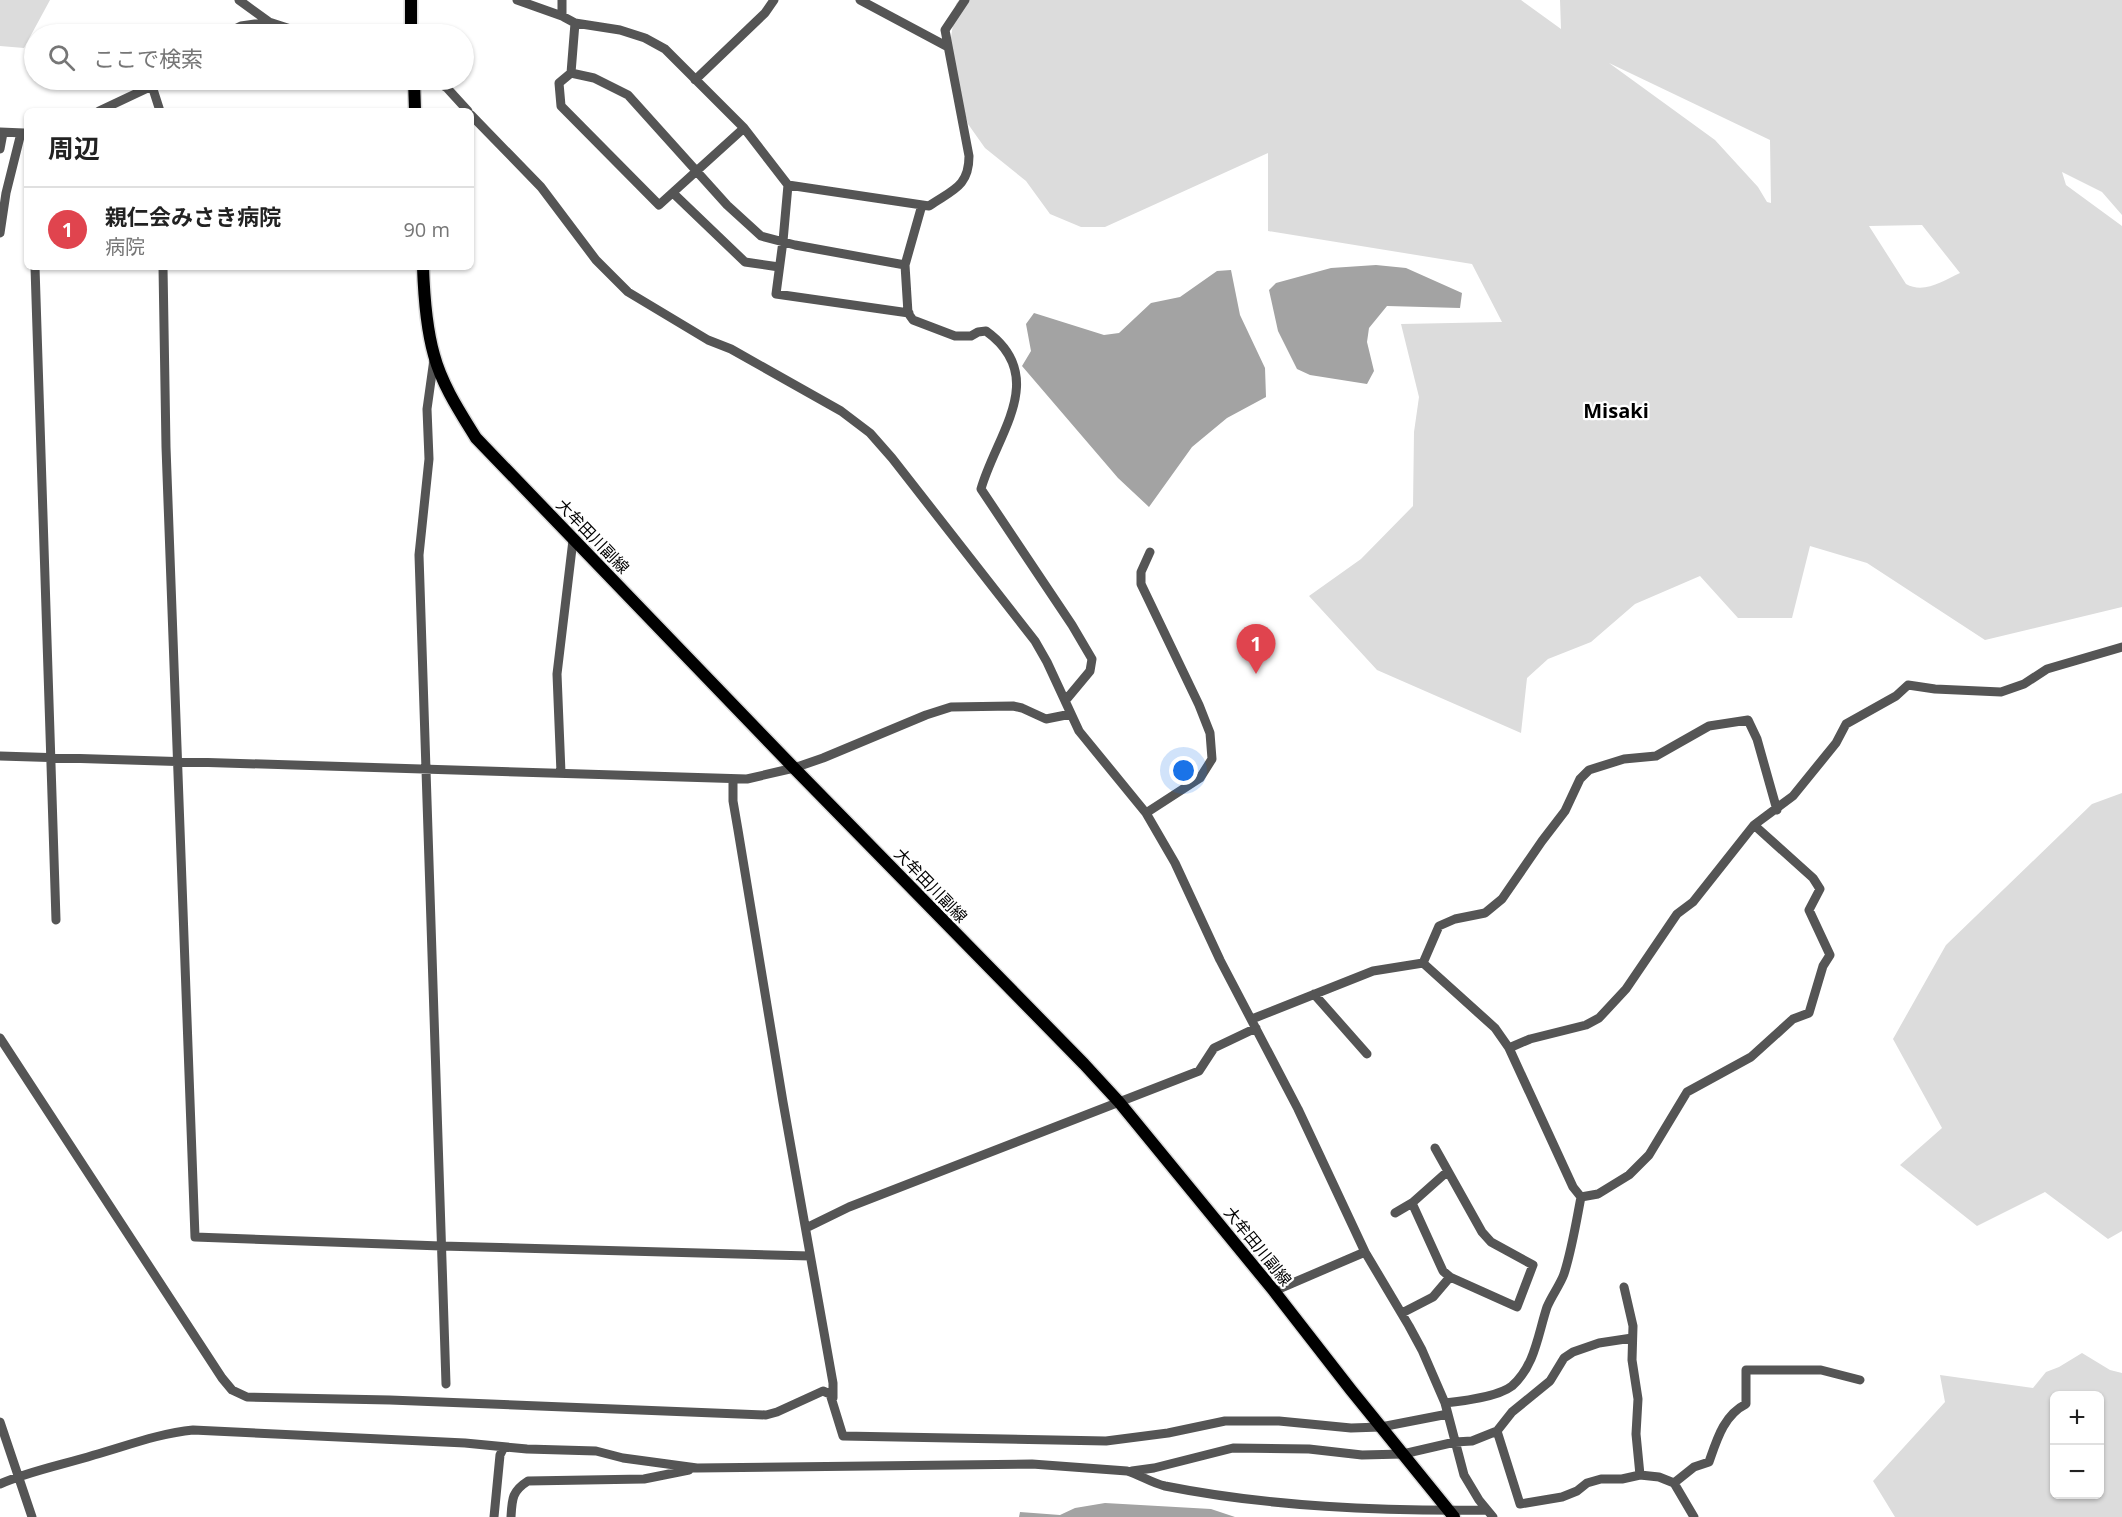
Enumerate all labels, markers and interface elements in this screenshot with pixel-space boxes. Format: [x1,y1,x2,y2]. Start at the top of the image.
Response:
search box [24,24,474,90]
icon: search [45,41,78,74]
text: ここで検索 [93,43,203,73]
text: 周辺 [48,130,100,166]
text: 親仁会みさき病院 [105,201,281,231]
text: 1 [62,216,73,243]
text: 90 m [403,216,450,243]
text: 病院 [105,233,145,260]
district label: Misaki [1583,397,1649,424]
street label: 大牟田川副線 [552,494,634,578]
pin: 1 [1236,624,1276,674]
your location [1169,756,1198,785]
street label: 大牟田川副線 [890,843,972,927]
street label: 大牟田川副線 [1219,1202,1297,1290]
map controls [2050,1391,2104,1499]
button: + [2050,1391,2104,1445]
button: − [2050,1445,2104,1499]

